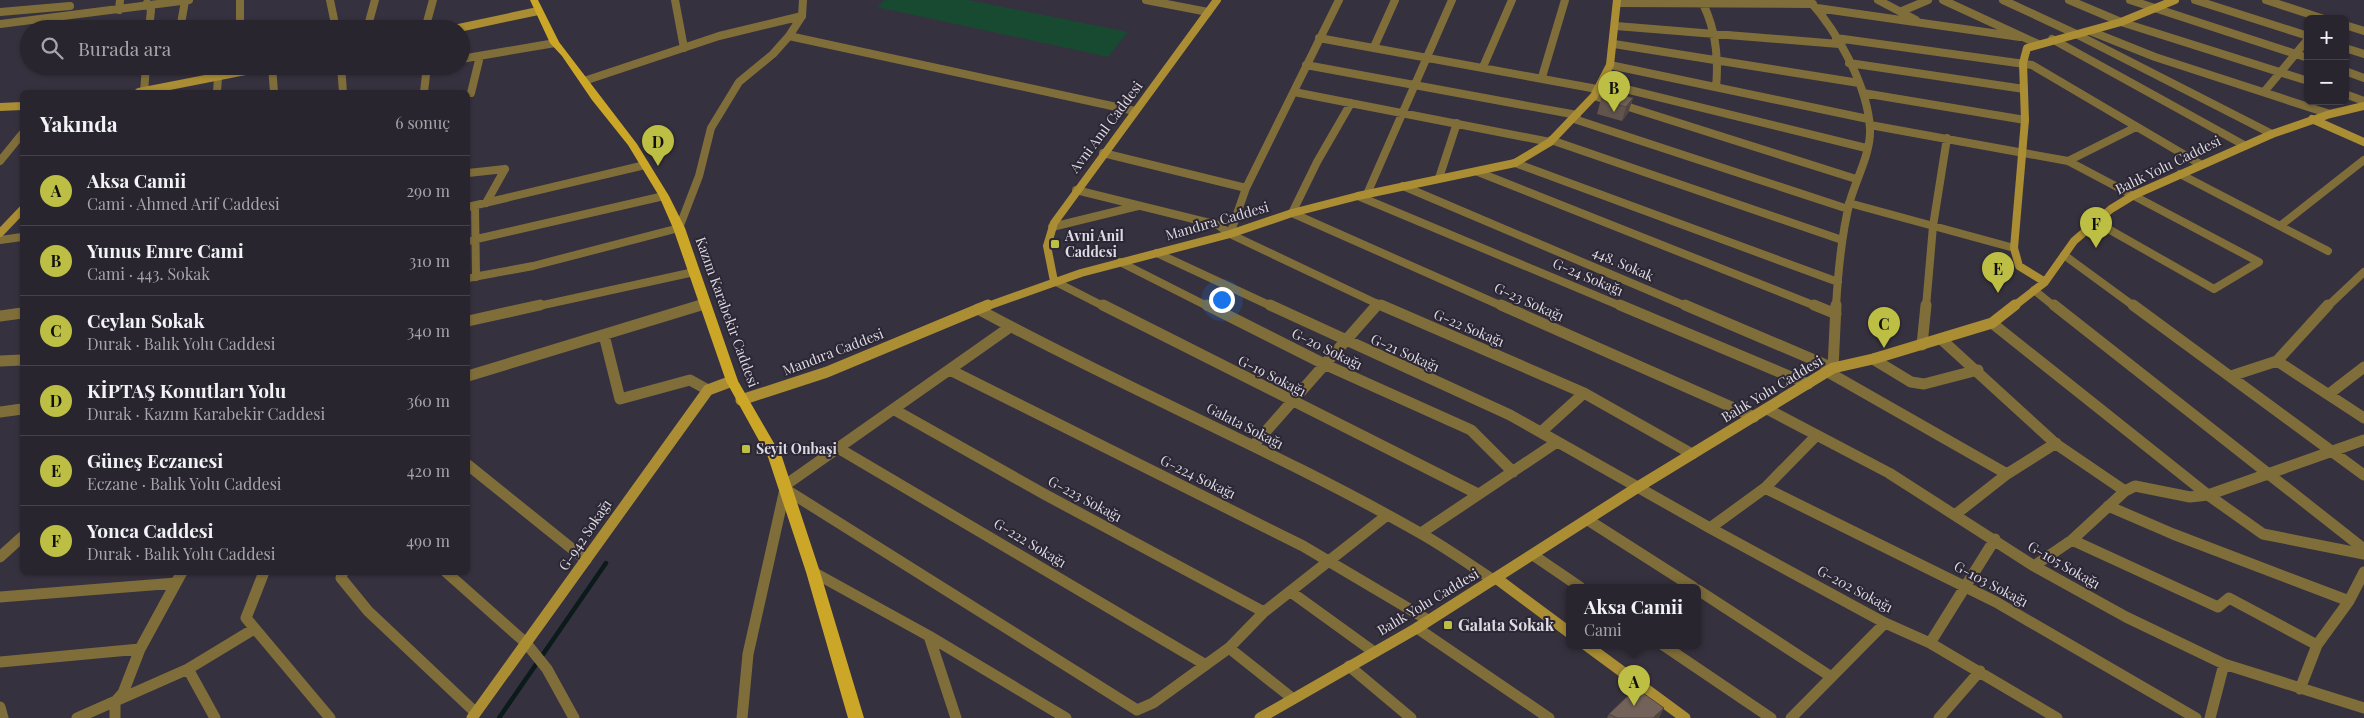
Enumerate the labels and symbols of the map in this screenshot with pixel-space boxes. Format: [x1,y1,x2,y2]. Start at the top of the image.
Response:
pin: B [1598,71,1630,112]
street label: Avni Anıl Caddesi [1064,77,1146,177]
pin: D [642,125,674,166]
street label: Balık Yolu Caddesi [2112,131,2224,198]
street label: Mandıra Caddesi [1163,197,1271,244]
pin: F [2080,207,2112,248]
place label: Avni Anil Caddesi [1064,226,1125,261]
street label: Kazım Karabekir Caddesi [691,234,764,390]
marker: Avni Anil Caddesi [1049,238,1061,250]
street label: 448. Sokak [1589,242,1657,285]
pin: E [1982,252,2014,293]
street label: G-24 Sokağı [1550,253,1626,300]
street label: G-23 Sokağı [1491,278,1567,325]
your location [1209,287,1235,313]
street label: G-22 Sokağı [1431,304,1507,351]
pin: C [1868,307,1900,348]
street label: G-20 Sokağı [1289,323,1366,374]
street label: Mandıra Caddesi [780,324,886,379]
street label: G-21 Sokağı [1368,329,1443,376]
street label: G-19 Sokağı [1235,350,1309,401]
street label: Balık Yolu Caddesi [1717,351,1826,426]
street label: Galata Sokağı [1203,398,1287,453]
place label: Seyit Onbaşi [756,439,837,458]
marker: Seyit Onbaşi [740,443,752,455]
street label: G-224 Sokağı [1157,450,1239,503]
street label: G-223 Sokağı [1045,471,1126,526]
street label: G-942 Sokağı [554,495,615,574]
street label: G-222 Sokağı [990,513,1070,572]
street label: G-105 Sokağı [2025,536,2104,593]
street label: G-103 Sokağı [1951,556,2032,611]
street label: G-202 Sokağı [1814,561,1896,616]
street label: Balık Yolu Caddesi [1373,564,1482,639]
place label: Galata Sokak [1458,614,1555,635]
marker: Galata Sokak [1442,619,1454,631]
pin: A [1618,665,1650,706]

